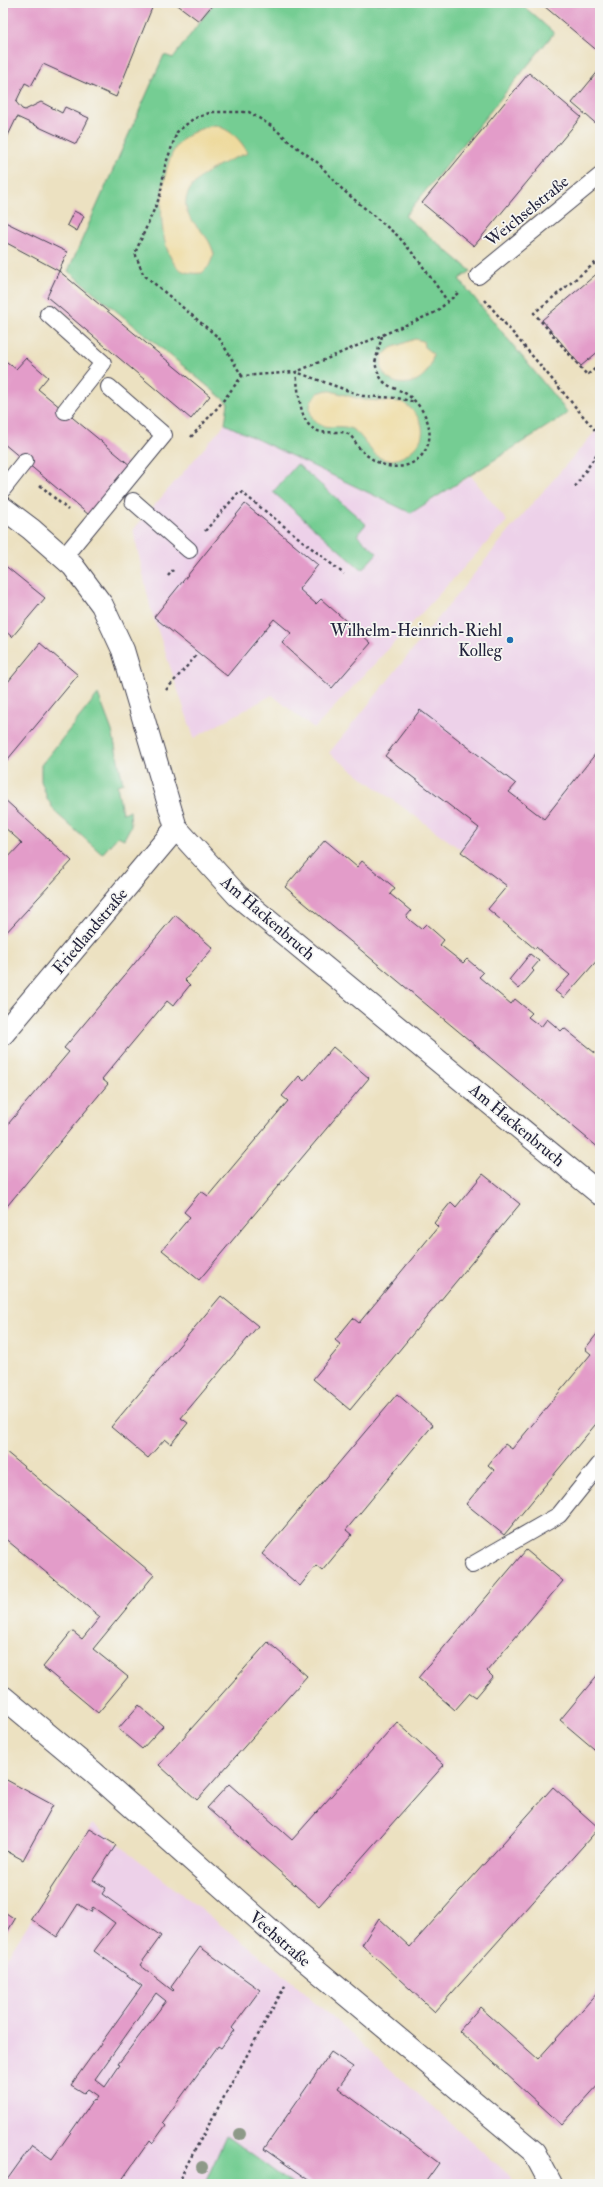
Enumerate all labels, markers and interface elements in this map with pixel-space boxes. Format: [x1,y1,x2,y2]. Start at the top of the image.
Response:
street label: Weichselstraße [480,171,573,252]
place label: Wilhelm-Heinrich-Riehl Kolleg [329,620,503,661]
marker: Wilhelm-Heinrich-Riehl Kolleg [505,635,515,645]
street label: Am Hackenbruch [216,871,320,965]
street label: Friedlandstraße [48,884,132,978]
street label: Am Hackenbruch [464,1078,569,1171]
street label: Veehstraße [245,1907,315,1971]

